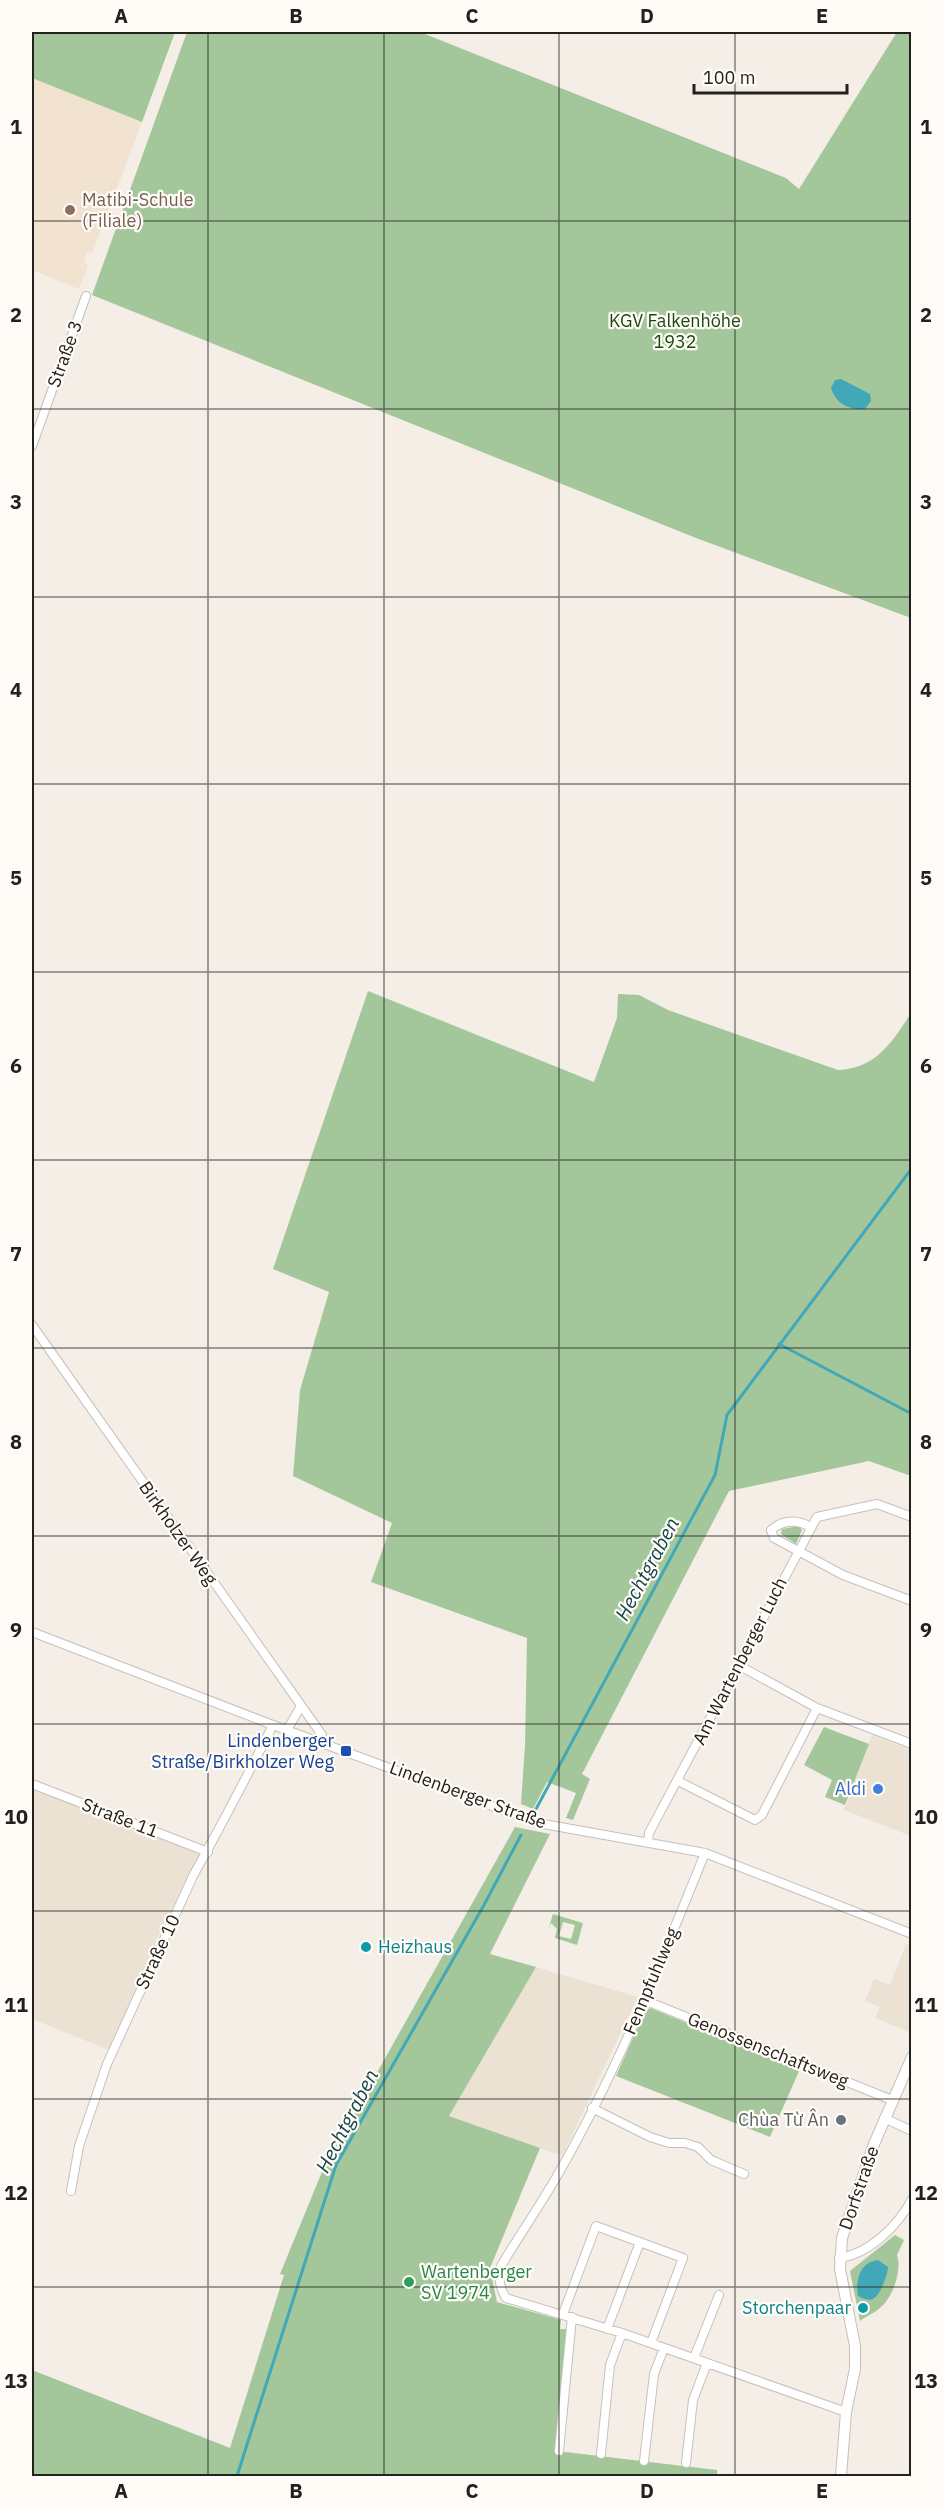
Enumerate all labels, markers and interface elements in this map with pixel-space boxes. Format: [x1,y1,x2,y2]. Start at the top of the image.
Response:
text: A [114,2,128,29]
text: B [289,2,303,29]
text: C [465,2,479,29]
text: D [640,2,654,29]
text: E [816,2,828,29]
scale bar [694,57,847,95]
text: 100 m [703,66,755,89]
text: 1 [10,113,22,140]
text: 1 [920,113,932,140]
place label: Matibi-Schule (Filiale) [82,188,194,232]
marker: Matibi-Schule (Filiale) [63,203,77,217]
text: 2 [10,301,22,328]
text: 2 [920,301,932,328]
park label: KGV Falkenhöhe 1932 [609,309,741,353]
street label: Straße 3 [42,317,87,390]
text: 3 [10,488,22,515]
text: 3 [920,488,932,515]
text: 4 [10,676,22,703]
text: 4 [920,676,932,703]
text: 5 [10,864,22,891]
text: 5 [920,864,932,891]
text: 6 [10,1052,22,1079]
text: 6 [920,1052,932,1079]
text: 7 [10,1240,22,1267]
text: 7 [920,1240,932,1267]
text: 8 [10,1428,22,1455]
text: 8 [920,1428,932,1455]
street label: Birkholzer Weg [134,1476,223,1590]
water label: Hechtgraben [608,1513,685,1625]
street label: Am Wartenberger Luch [687,1573,792,1748]
text: 9 [10,1616,22,1643]
text: 9 [920,1616,932,1643]
place label: Lindenberger Straße/Birkholzer Weg [151,1729,334,1773]
marker: Lindenberger Straße/Birkholzer Weg [339,1744,353,1758]
street label: Lindenberger Straße [387,1755,550,1834]
place label: Aldi [835,1777,866,1800]
marker: Aldi [871,1782,885,1796]
street label: Straße 11 [79,1792,162,1843]
text: 10 [4,1803,28,1830]
text: 10 [914,1803,938,1830]
street label: Straße 10 [130,1911,185,1993]
street label: Fennpfuhlweg [618,1923,684,2038]
place label: Heizhaus [378,1935,452,1958]
marker: Heizhaus [359,1940,373,1954]
text: 11 [4,1991,28,2018]
text: 11 [914,1991,938,2018]
street label: Genossenschaftsweg [684,2007,853,2093]
water label: Hechtgraben [309,2064,384,2177]
place label: Chùa Từ Ân [738,2108,829,2131]
marker: Chùa Từ Ân [834,2113,848,2127]
street label: Dorfstraße [833,2143,884,2233]
text: 12 [4,2179,28,2206]
text: 12 [914,2179,938,2206]
place label: Wartenberger SV 1974 [421,2260,532,2304]
marker: Wartenberger SV 1974 [402,2275,416,2289]
place label: Storchenpaar [742,2296,851,2319]
marker: Storchenpaar [856,2301,870,2315]
text: 13 [4,2367,28,2394]
text: 13 [914,2367,938,2394]
text: A [114,2477,128,2504]
text: B [289,2477,303,2504]
text: C [465,2477,479,2504]
text: D [640,2477,654,2504]
text: E [816,2477,828,2504]

